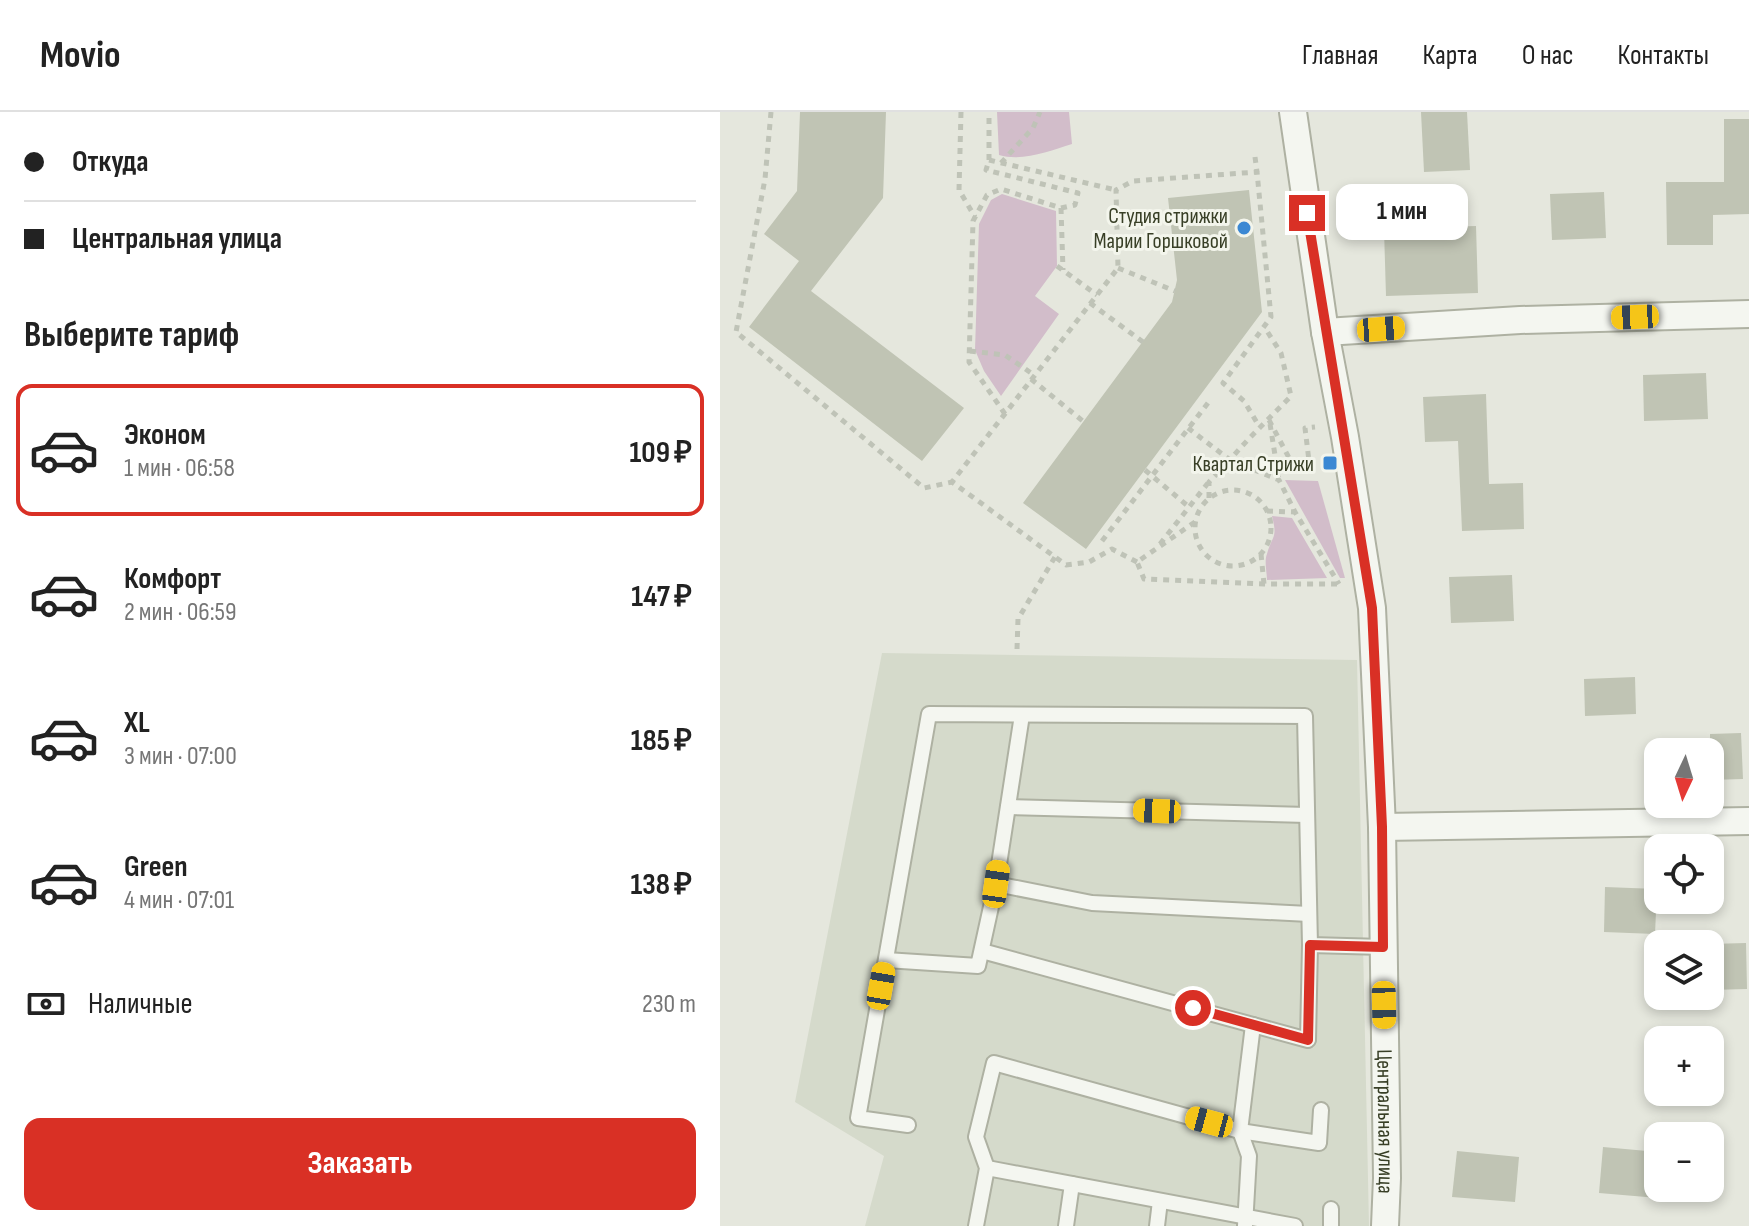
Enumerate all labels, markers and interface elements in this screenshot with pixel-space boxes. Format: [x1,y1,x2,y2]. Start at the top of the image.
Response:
text: Movio [40,33,120,78]
text: Главная [1302,39,1378,72]
text: Карта [1422,39,1478,72]
text: О нас [1522,39,1574,72]
text: Контакты [1618,39,1709,72]
text: Откуда [72,144,149,180]
callout: 1 мин [1335,185,1467,241]
route end [1289,195,1325,231]
text: 1 мин [1377,196,1427,227]
place label: Студия стрижки Марии Горшковой [1094,203,1228,255]
marker: Студия стрижки Марии Горшковой [1235,219,1253,237]
text: Центральная улица [72,221,282,257]
car [1611,304,1659,330]
text: Выберите тариф [24,314,239,357]
car [1356,315,1406,343]
icon: car [28,414,100,486]
text: Эконом [124,417,206,453]
text: 109 ₽ [630,435,692,471]
place label: Квартал Стрижи [1193,451,1314,478]
text: 1 мин · 06:58 [124,453,235,484]
marker: Квартал Стрижи [1321,454,1339,472]
icon: car [28,558,100,630]
text: Комфорт [124,561,221,597]
text: 147 ₽ [631,579,692,615]
text: 2 мин · 06:59 [124,597,237,628]
icon: car [28,702,100,774]
text: XL [124,705,150,741]
text: 185 ₽ [631,723,692,759]
north arrow [1644,738,1724,818]
map controls [1644,738,1724,1202]
text: 3 мин · 07:00 [124,741,237,772]
car [1133,798,1181,824]
button: locate [1644,834,1724,914]
icon: car [28,846,100,918]
text: Green [124,849,188,885]
car [981,859,1011,909]
text: 138 ₽ [631,867,692,903]
text: 4 мин · 07:01 [124,885,234,916]
button: layers [1644,930,1724,1010]
car [865,960,897,1012]
car [1372,981,1396,1029]
icon: cash [24,982,68,1026]
text: Наличные [88,986,193,1022]
text: 230 m [642,989,696,1020]
route start [1175,990,1211,1026]
button: + [1644,1026,1724,1106]
street label: Центральная улица [1370,1049,1399,1194]
car [1183,1104,1235,1140]
button: Заказать [24,1118,696,1210]
button: − [1644,1122,1724,1202]

